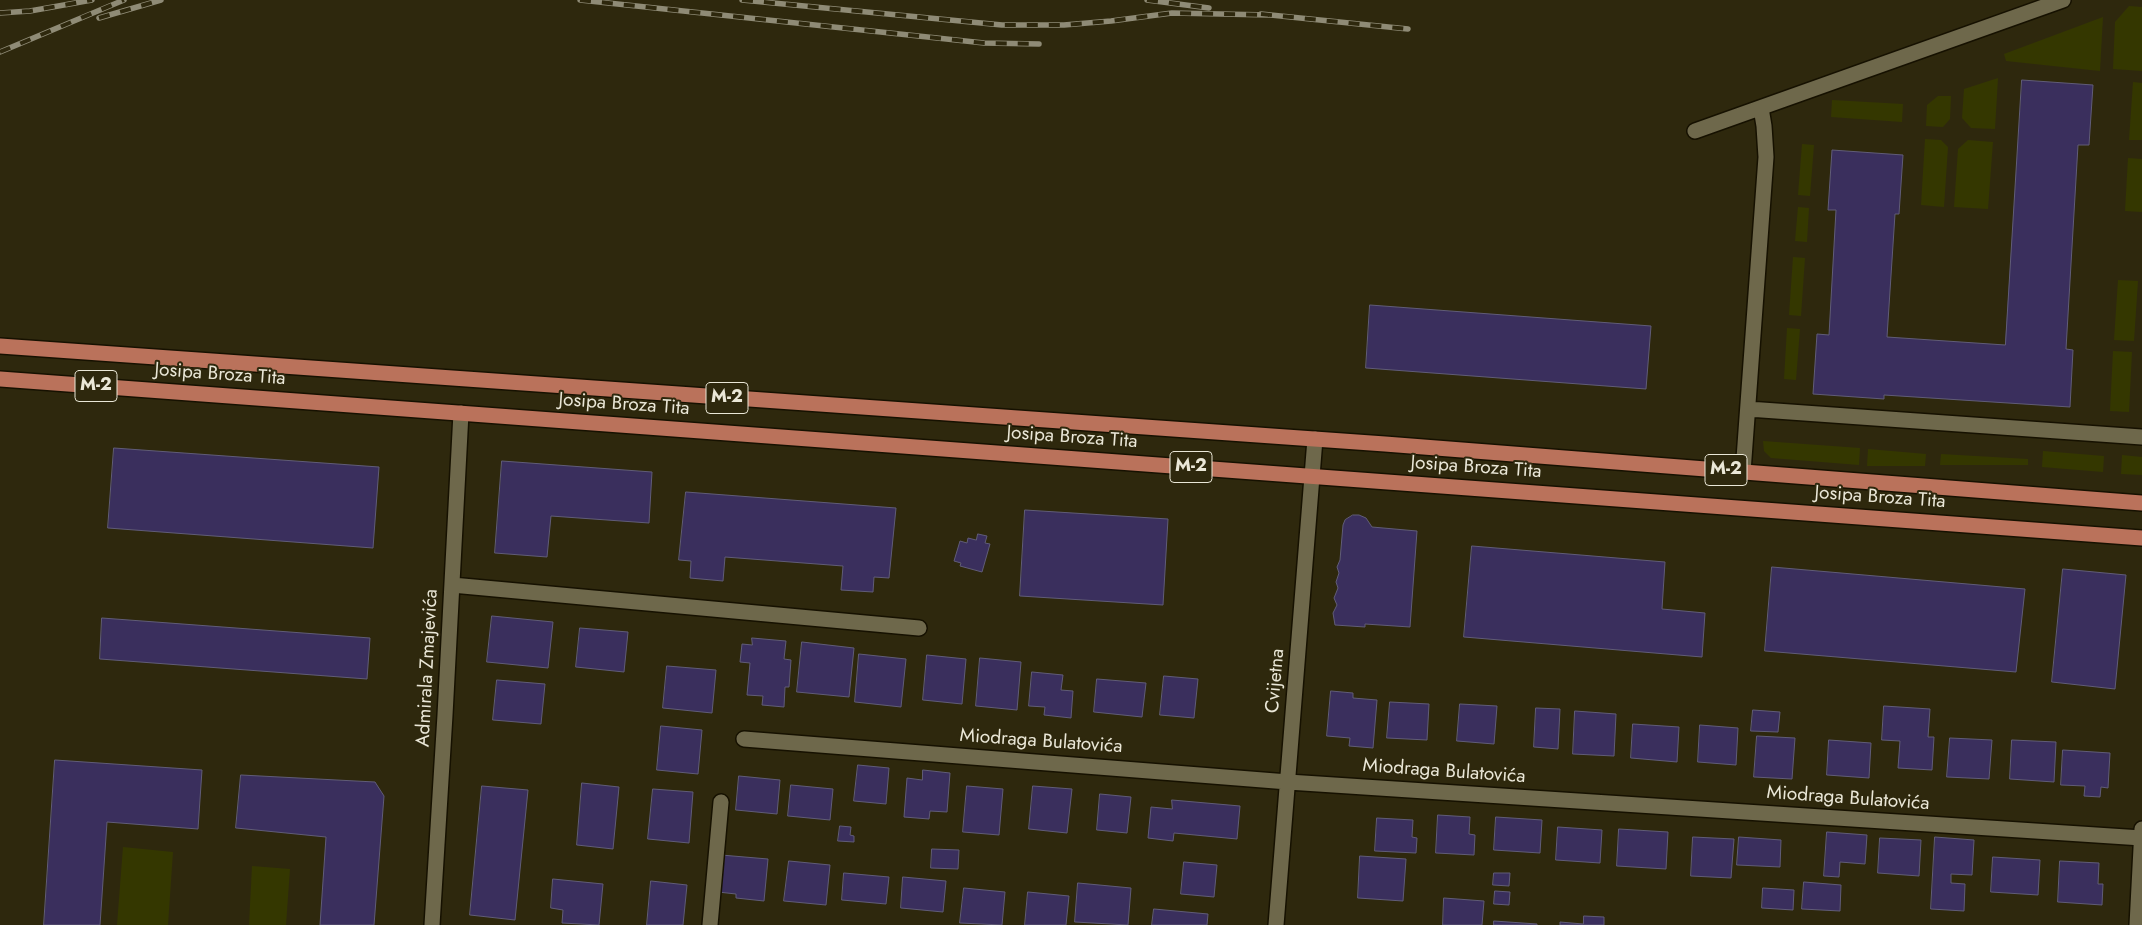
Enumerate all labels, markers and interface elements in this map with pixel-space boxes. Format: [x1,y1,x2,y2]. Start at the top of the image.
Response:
street label: Josipa Broza Tita [154,359,286,391]
road number: M-2 [75,371,117,402]
road number: M-2 [706,382,748,413]
street label: Josipa Broza Tita [558,389,690,421]
street label: Josipa Broza Tita [1006,422,1138,454]
road number: M-2 [1170,452,1212,482]
street label: Josipa Broza Tita [1410,452,1542,484]
road number: M-2 [1705,454,1747,486]
street label: Josipa Broza Tita [1814,482,1946,514]
street label: Admirala Zmajevića [412,588,444,748]
street label: Cvijetna [1262,648,1290,714]
street label: Miodraga Bulatovića [959,725,1123,759]
street label: Miodraga Bulatovića [1362,755,1526,789]
street label: Miodraga Bulatovića [1766,782,1930,816]

